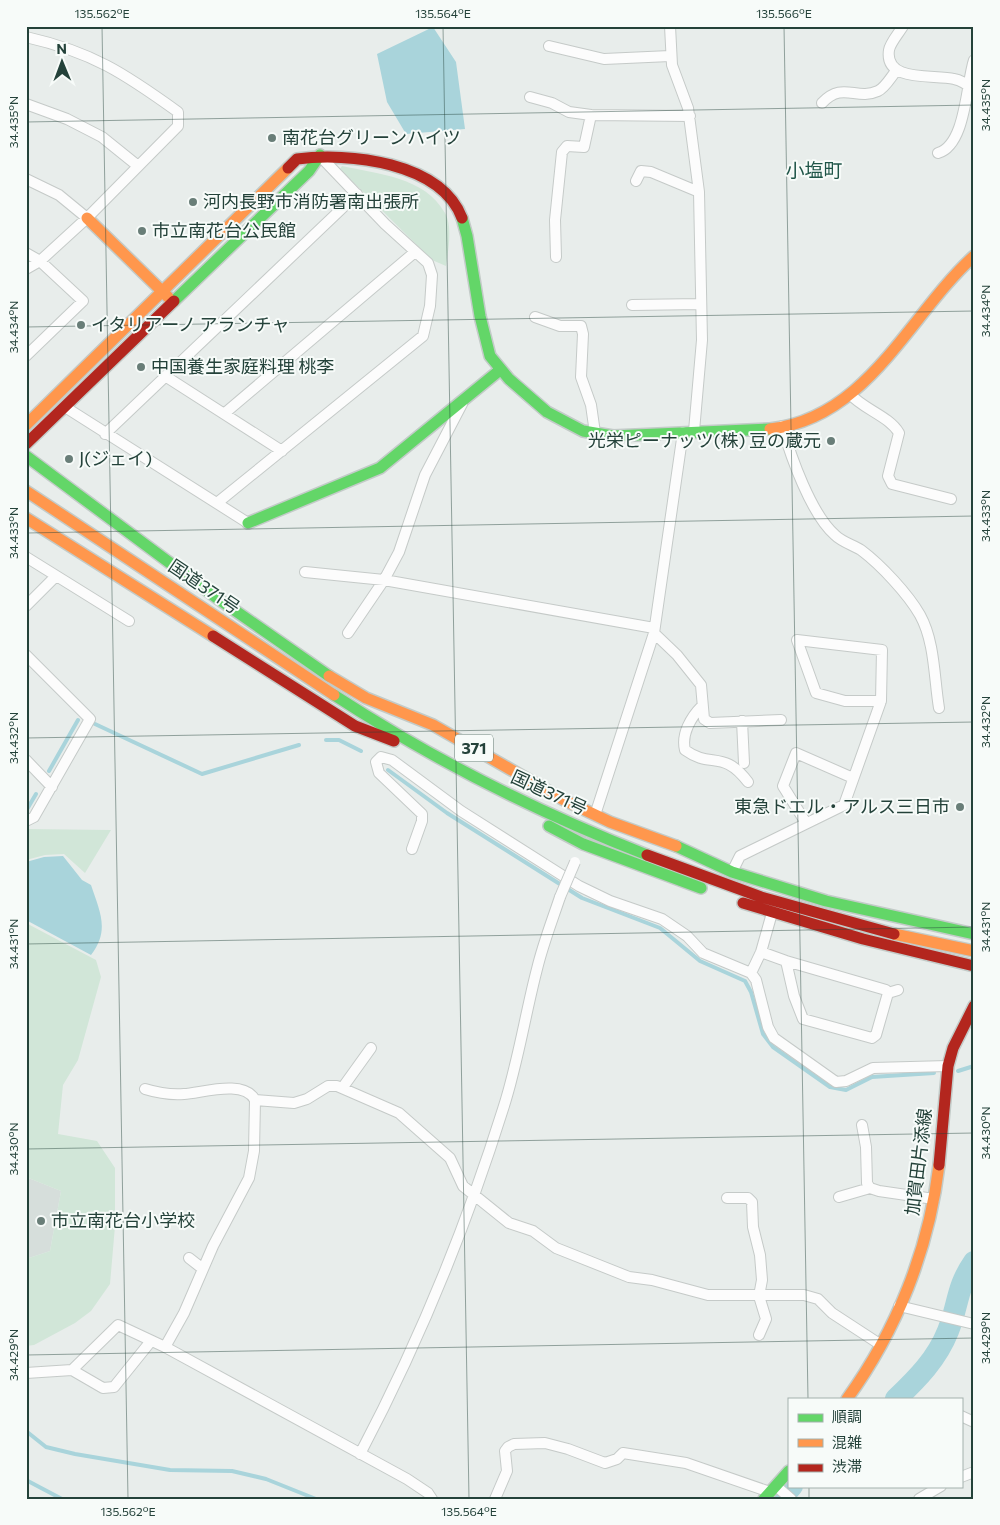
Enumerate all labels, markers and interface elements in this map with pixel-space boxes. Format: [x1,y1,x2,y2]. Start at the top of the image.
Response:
text: 135.562°E [74,6,130,20]
text: 135.564°E [415,6,471,20]
text: 135.566°E [756,6,812,20]
north arrow [38,38,88,88]
text: N [56,40,67,57]
text: 34.435°N [978,79,992,131]
text: 34.435°N [6,96,20,148]
place label: 南花台グリーンハイツ [282,126,461,148]
marker: 南花台グリーンハイツ [266,132,278,144]
district label: 小塩町 [785,158,843,181]
place label: 河内長野市消防署南出張所 [203,190,419,212]
marker: 河内長野市消防署南出張所 [187,196,199,208]
place label: 市立南花台公民館 [152,219,296,241]
marker: 市立南花台公民館 [136,225,148,237]
text: 34.434°N [978,285,992,337]
text: 34.434°N [6,301,20,353]
place label: イタリアーノ アランチャ [91,313,289,335]
marker: イタリアーノ アランチャ [75,319,87,331]
place label: 中国養生家庭料理 桃李 [151,355,334,377]
marker: 中国養生家庭料理 桃李 [135,361,147,373]
place label: 光栄ピーナッツ(株) 豆の蔵元 [588,429,821,451]
marker: 光栄ピーナッツ(株) 豆の蔵元 [825,435,837,447]
place label: J(ジェイ) [79,447,152,469]
marker: J(ジェイ) [63,453,75,465]
text: 34.433°N [978,490,992,542]
text: 34.433°N [6,507,20,559]
street label: 国道371号 [165,554,244,618]
text: 34.432°N [978,696,992,748]
text: 34.432°N [6,712,20,764]
road number: 371 [455,734,493,761]
street label: 国道371号 [508,765,591,819]
place label: 東急ドエル・アルス三日市 [734,795,950,817]
marker: 東急ドエル・アルス三日市 [954,801,966,813]
text: 34.431°N [978,902,992,952]
text: 34.431°N [6,919,20,969]
text: 34.430°N [978,1106,992,1160]
street label: 加賀田片添線 [901,1107,936,1217]
text: 34.430°N [6,1122,20,1176]
place label: 市立南花台小学校 [51,1209,195,1231]
marker: 市立南花台小学校 [35,1215,47,1227]
text: 34.429°N [978,1312,992,1364]
text: 34.429°N [6,1329,20,1381]
legend [788,1398,962,1488]
text: 順調 [832,1407,862,1425]
text: 混雑 [832,1433,862,1451]
text: 渋滞 [832,1457,862,1475]
text: 135.562°E [100,1504,156,1518]
text: 135.564°E [441,1504,497,1518]

